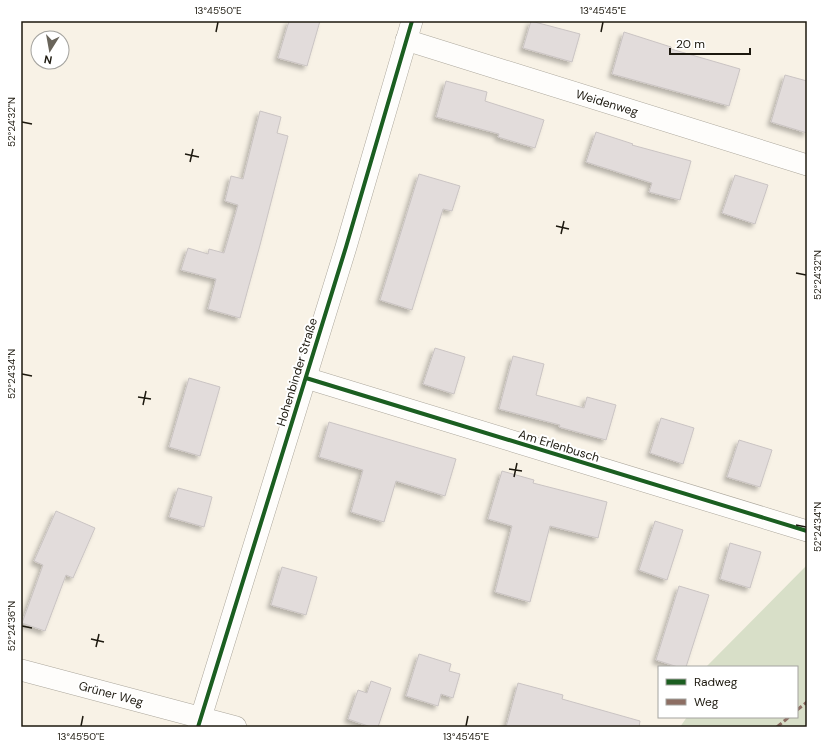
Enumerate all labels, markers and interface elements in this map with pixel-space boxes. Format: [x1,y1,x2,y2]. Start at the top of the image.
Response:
text: 13°45'50"E [194,4,242,17]
text: 13°45'45"E [580,4,626,17]
north arrow [30,30,70,70]
scale bar [670,30,750,56]
text: 20 m [676,36,705,52]
text: N [43,52,53,67]
street label: Weidenweg [574,86,640,120]
text: 52°24'32"N [5,97,18,147]
text: 52°24'32"N [811,250,824,300]
street label: Hohenbinder Straße [273,316,321,428]
text: 52°24'34"N [5,349,18,399]
street label: Am Erlenbusch [517,426,601,466]
text: 52°24'34"N [811,502,824,552]
text: 52°24'36"N [5,601,18,651]
legend [658,666,798,718]
text: Radweg [694,674,738,690]
street label: Grüner Weg [77,678,145,710]
text: Weg [694,694,719,710]
text: 13°45'50"E [57,730,105,743]
text: 13°45'45"E [443,730,489,743]

